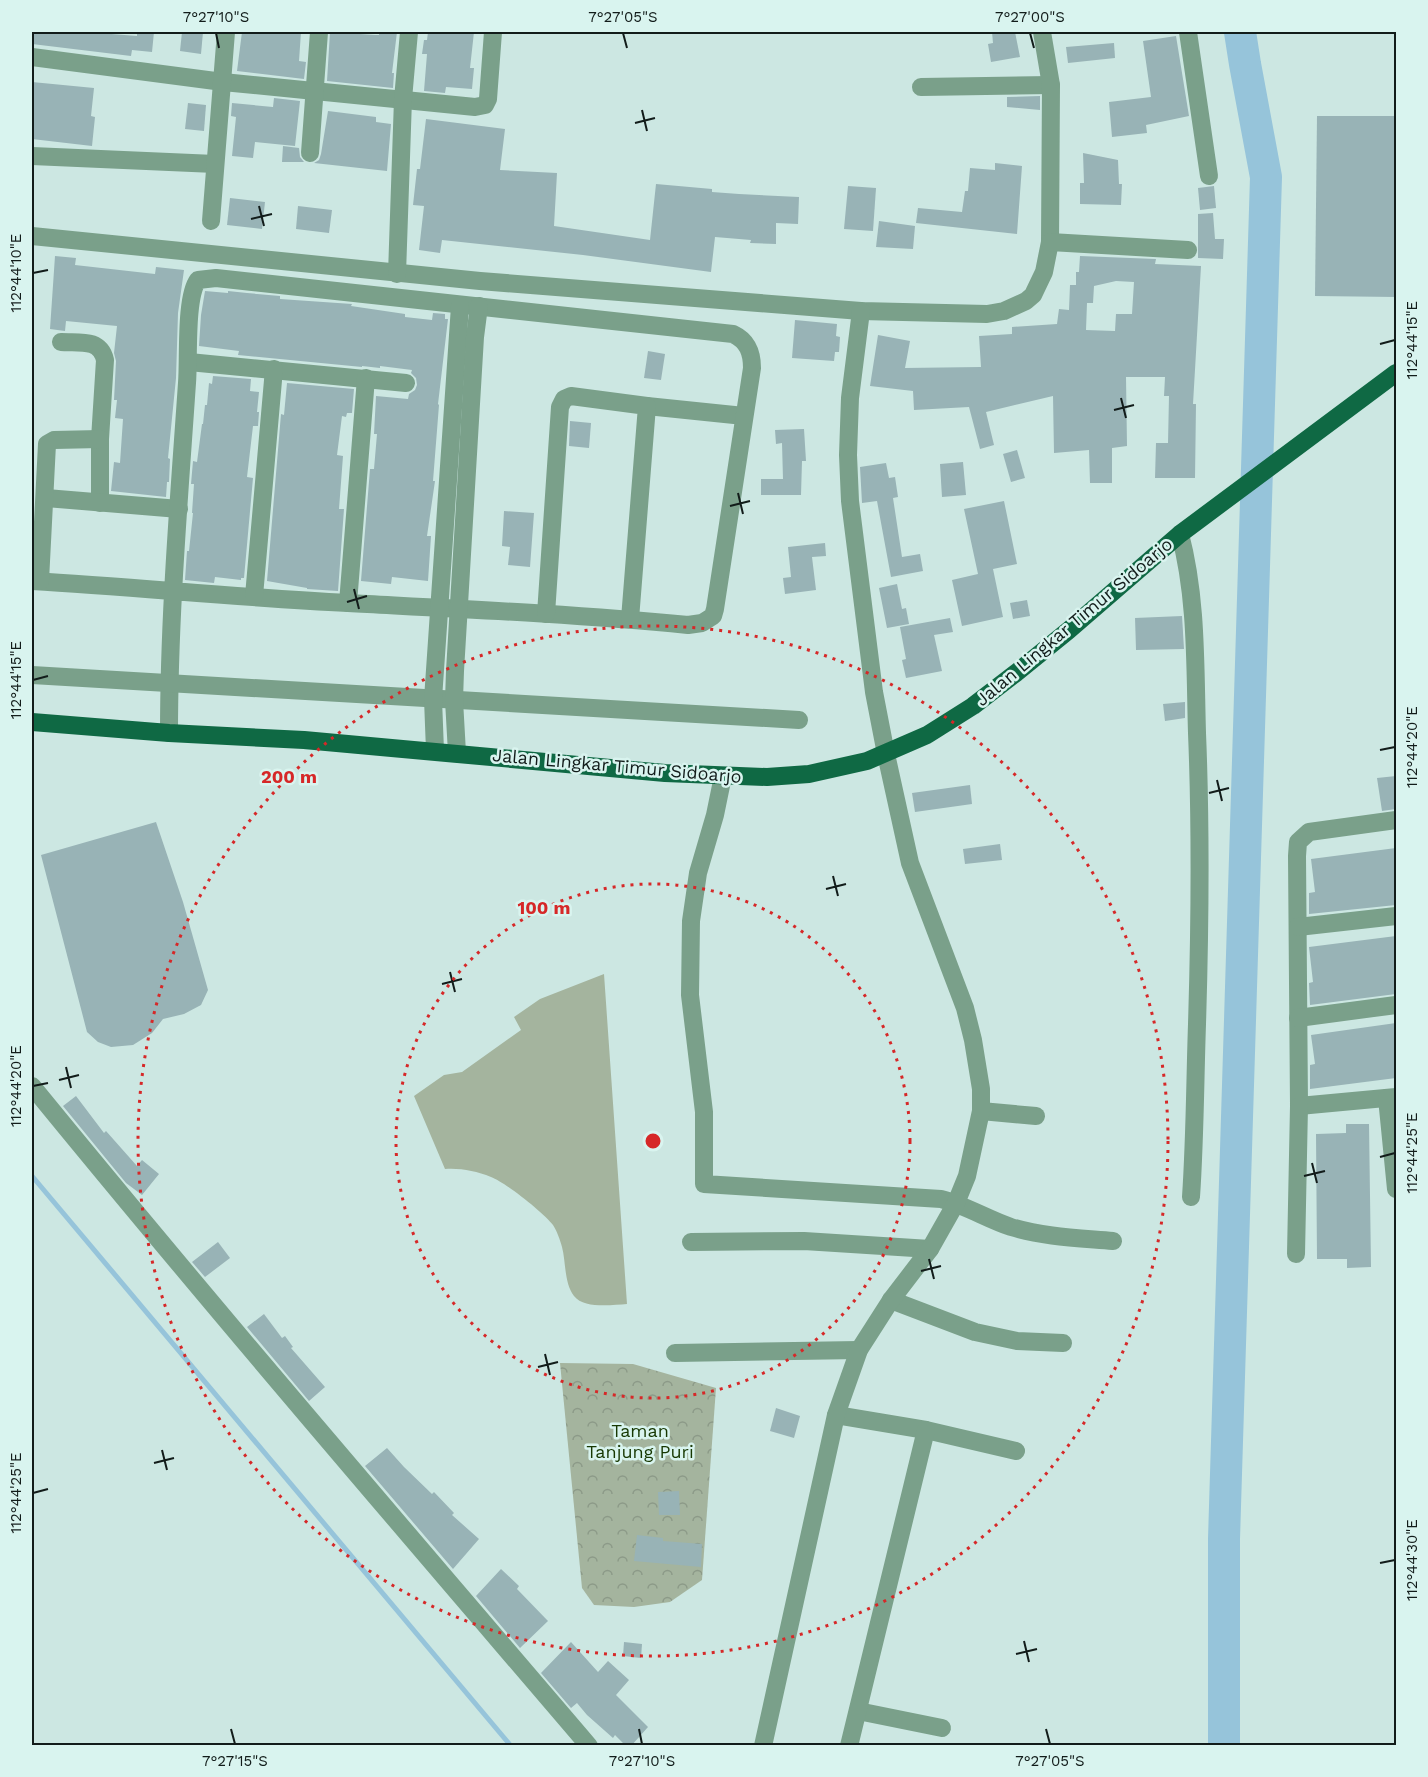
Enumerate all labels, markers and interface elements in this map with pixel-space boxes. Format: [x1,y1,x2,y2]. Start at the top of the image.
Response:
text: 7°27'10"S [183,8,249,26]
text: 7°27'05"S [588,8,658,26]
text: 7°27'00"S [995,8,1065,26]
text: 112°44'10"E [7,234,25,312]
text: 112°44'15"E [1403,301,1421,379]
street label: Jalan Lingkar Timur Sidoarjo [971,533,1176,710]
text: 112°44'15"E [7,641,25,719]
text: 112°44'20"E [1403,706,1421,788]
street label: Jalan Lingkar Timur Sidoarjo [491,744,743,787]
text: 200 m [261,766,317,787]
text: 100 m [517,897,571,918]
text: 112°44'20"E [7,1045,25,1127]
text: 112°44'25"E [1403,1112,1421,1194]
centre of rings [643,1131,663,1151]
park label: Taman Tanjung Puri [586,1420,694,1462]
text: 112°44'25"E [7,1452,25,1534]
text: 112°44'30"E [1403,1519,1421,1601]
text: 7°27'15"S [202,1752,268,1770]
text: 7°27'10"S [609,1752,675,1770]
text: 7°27'05"S [1015,1752,1085,1770]

